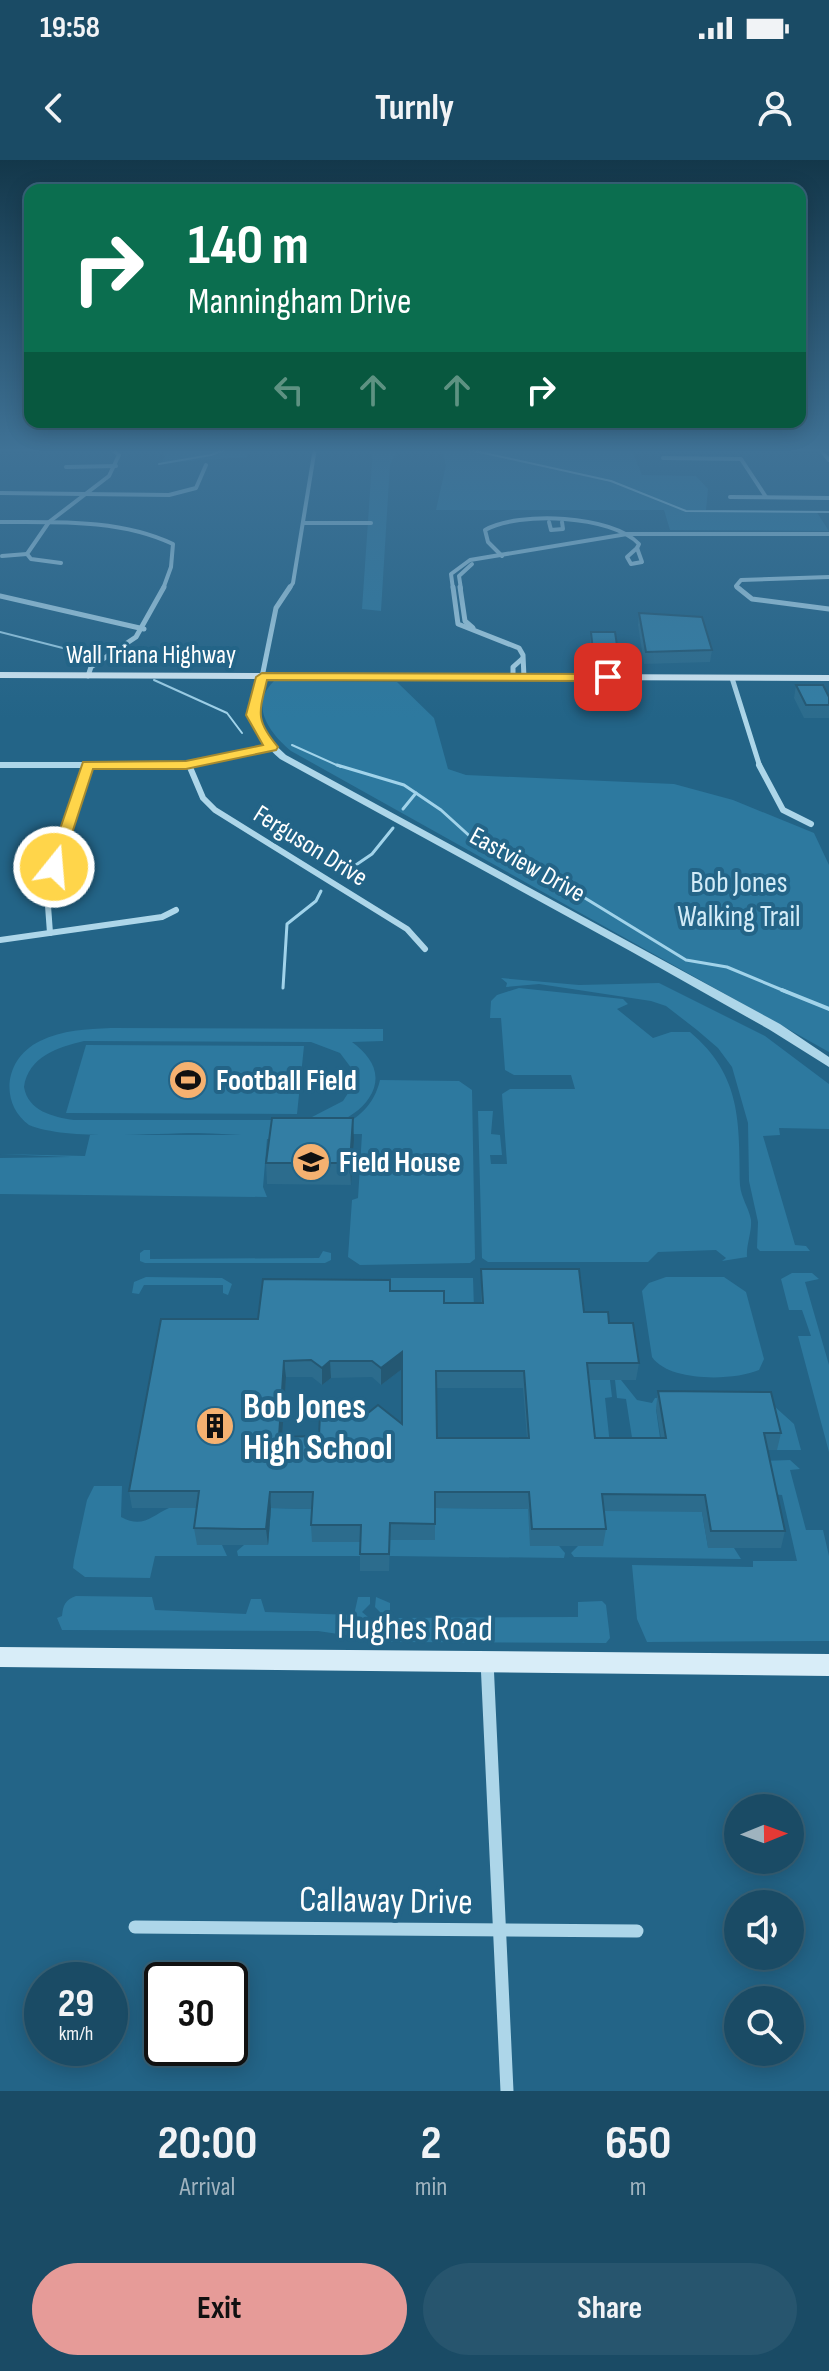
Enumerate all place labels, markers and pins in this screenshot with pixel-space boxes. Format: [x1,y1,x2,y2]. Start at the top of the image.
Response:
pin [574,643,642,711]
sports icon: Football Field [167,1059,209,1101]
place label: Football Field [216,1063,357,1099]
school or university icon: Field House [290,1141,332,1183]
place label: Field House [339,1145,461,1181]
place label: Bob Jones High School [243,1386,392,1470]
building icon: Bob Jones High School [194,1405,236,1447]

